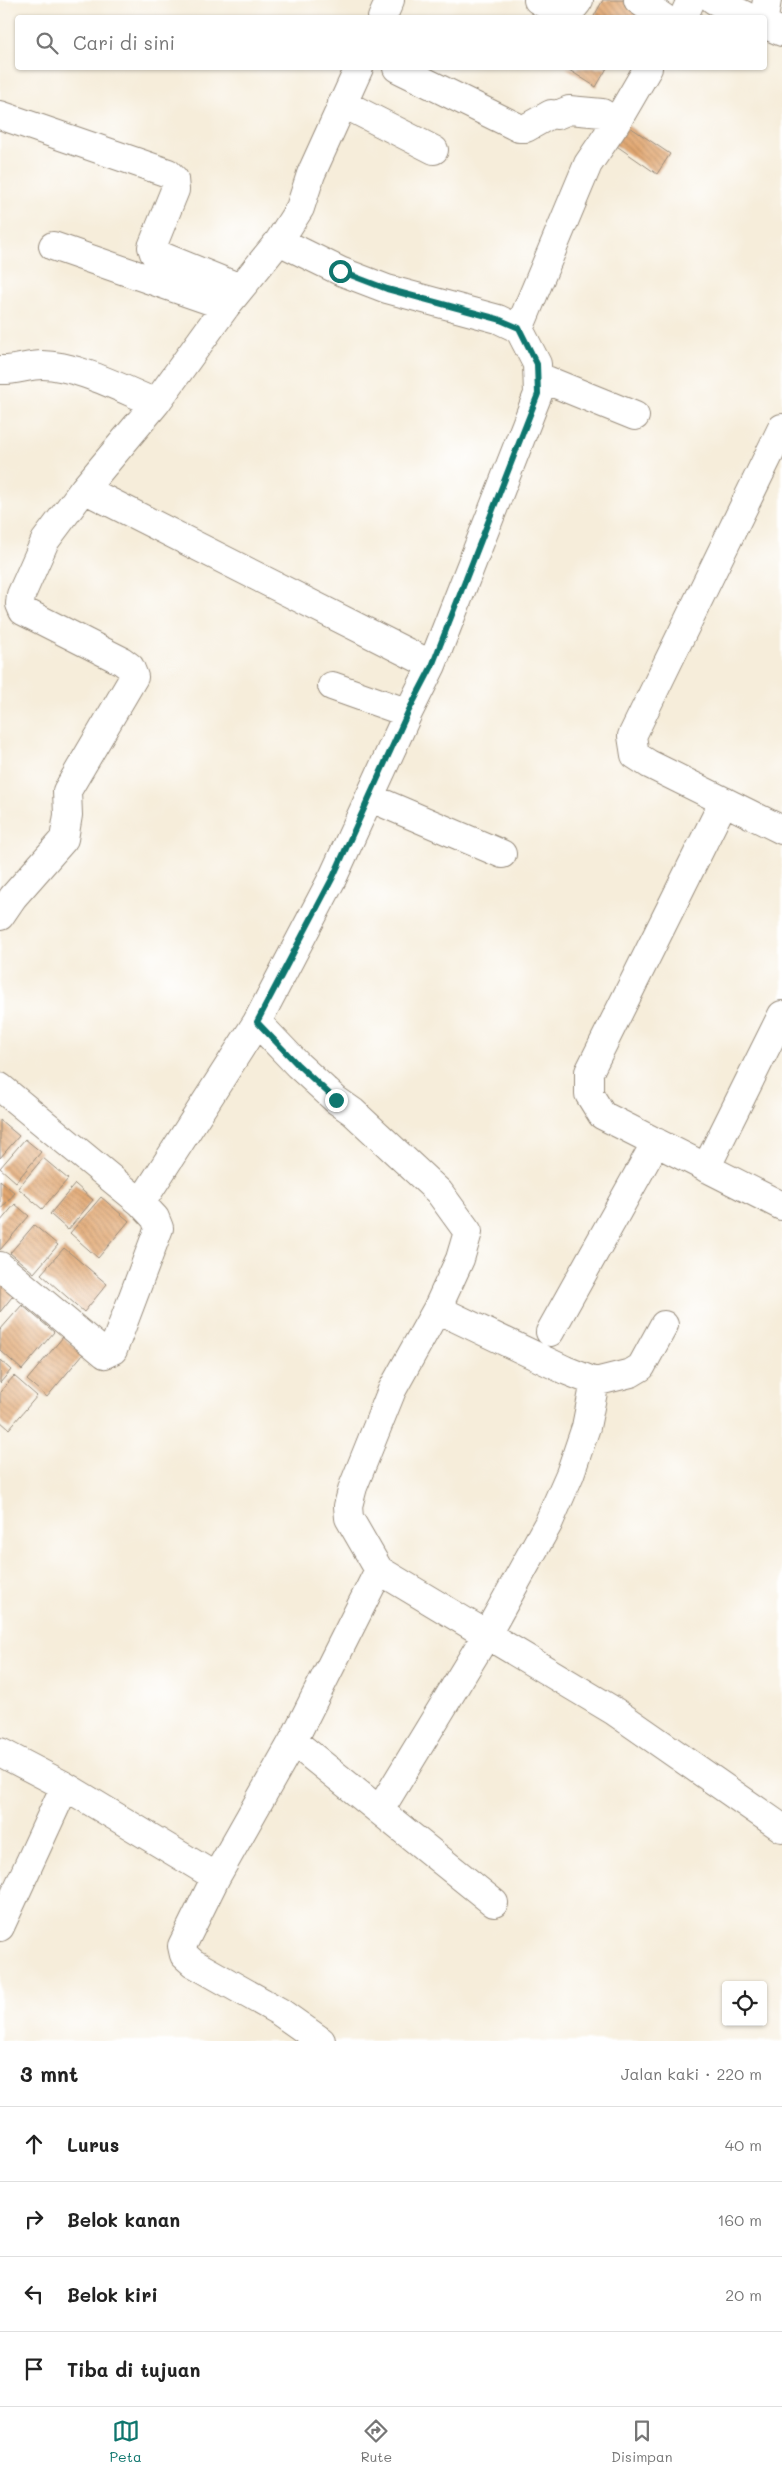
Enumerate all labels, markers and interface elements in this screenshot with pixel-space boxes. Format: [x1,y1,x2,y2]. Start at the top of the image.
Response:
search box [15,15,767,70]
icon: search [33,29,61,57]
text: Cari di sini [73,30,175,55]
route start [329,260,352,283]
route end [325,1089,348,1112]
map controls [722,1981,767,2026]
button: locate [722,1981,767,2026]
text: 3 mnt [20,2060,78,2087]
text: Jalan kaki · 220 m [621,2063,762,2084]
icon: ahead [20,2130,48,2158]
text: Lurus [67,2132,119,2157]
text: 40 m [725,2134,762,2155]
icon: right [20,2205,48,2233]
text: Belok kanan [67,2207,180,2232]
text: 160 m [717,2209,762,2230]
icon: left [20,2280,48,2308]
text: Belok kiri [67,2282,158,2307]
text: 20 m [725,2284,762,2305]
icon: arrive [20,2355,48,2383]
text: Tiba di tujuan [67,2357,200,2382]
tab: Peta [110,2417,142,2466]
tab: Rute [361,2417,392,2466]
tab: Disimpan [611,2417,672,2466]

